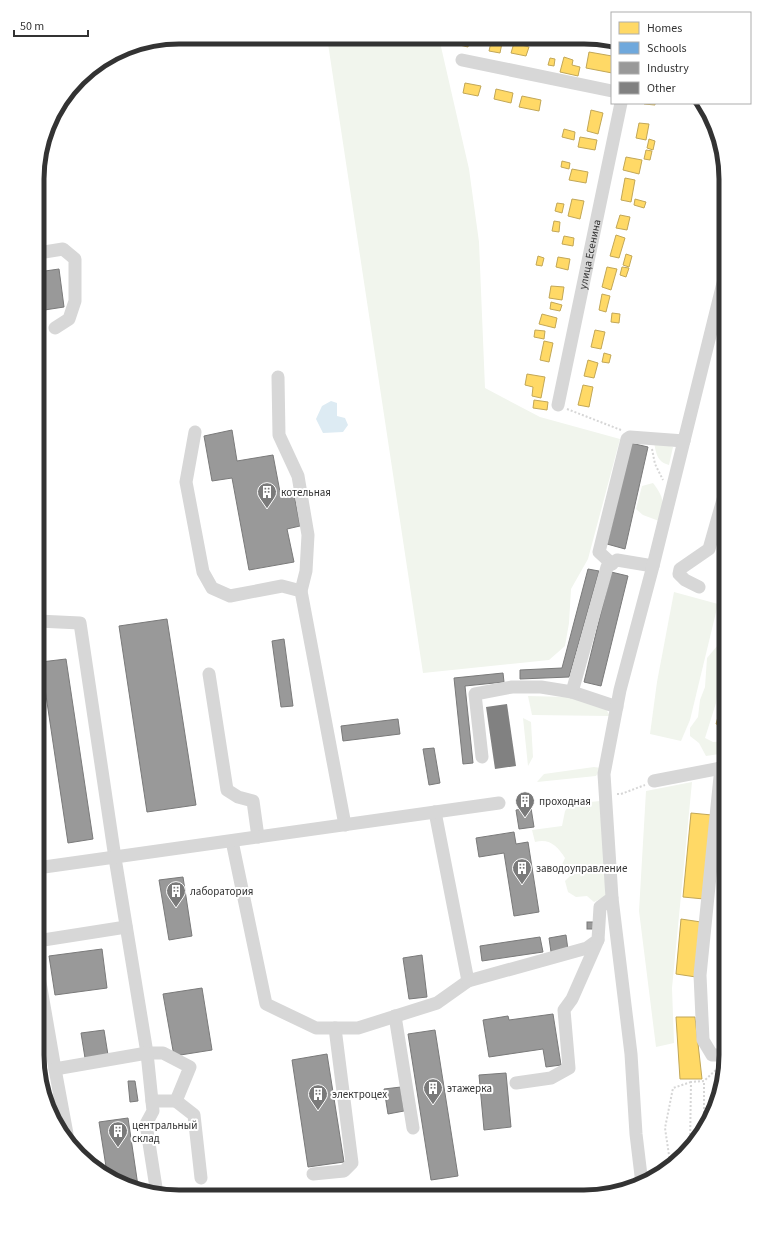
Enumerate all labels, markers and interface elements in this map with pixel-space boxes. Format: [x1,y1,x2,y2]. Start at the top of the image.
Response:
scale bar [14,12,88,38]
legend [611,12,751,104]
text: 50 m [20,18,44,35]
text: Homes [647,20,682,37]
text: Schools [647,40,687,57]
text: Industry [647,60,689,77]
text: Other [647,80,677,97]
street label: улица Есенина [575,218,604,291]
building icon: котельная [256,481,278,509]
place label: котельная [281,485,331,500]
building icon: проходная [514,790,536,818]
place label: проходная [539,794,591,809]
building icon: заводоуправление [511,857,533,885]
place label: заводоуправление [536,861,628,876]
building icon: лаборатория [165,880,187,908]
place label: лаборатория [190,884,254,899]
building icon: этажерка [422,1077,444,1105]
place label: этажерка [447,1081,492,1096]
building icon: электроцех [307,1083,329,1111]
place label: электроцех [332,1087,387,1102]
place label: центральный склад [132,1118,197,1146]
building icon: центральный склад [107,1120,129,1148]

